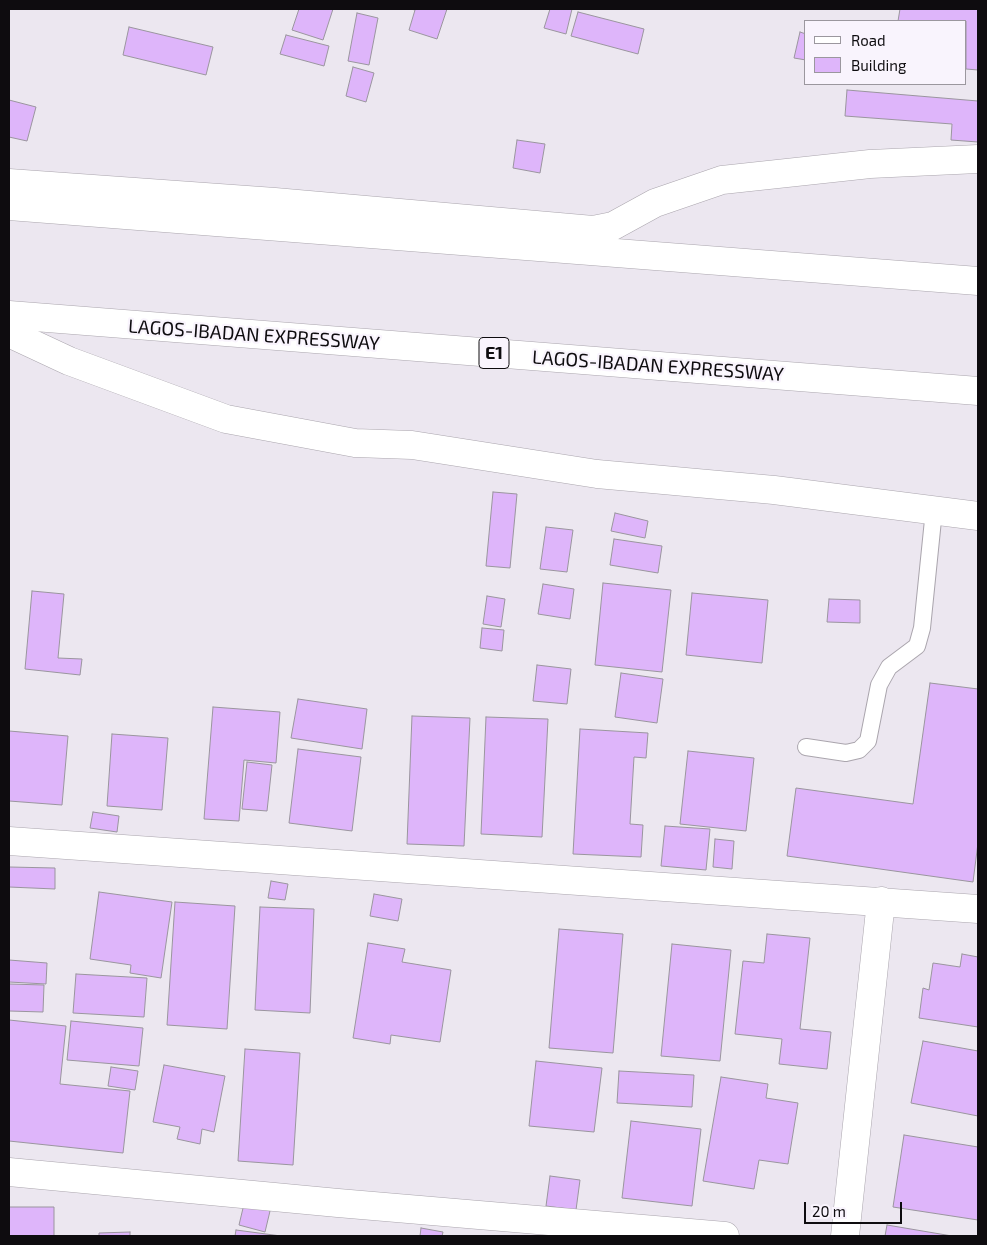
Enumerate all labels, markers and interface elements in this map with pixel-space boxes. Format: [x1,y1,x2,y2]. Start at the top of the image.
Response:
legend [804,20,967,85]
text: Road [851,31,886,49]
text: Building [851,56,906,74]
street label: LAGOS-IBADAN EXPRESSWAY [127,315,381,355]
road number: E1 [479,338,509,368]
street label: LAGOS-IBADAN EXPRESSWAY [531,346,785,386]
scale bar [807,1192,904,1224]
text: 20 m [812,1202,846,1220]

